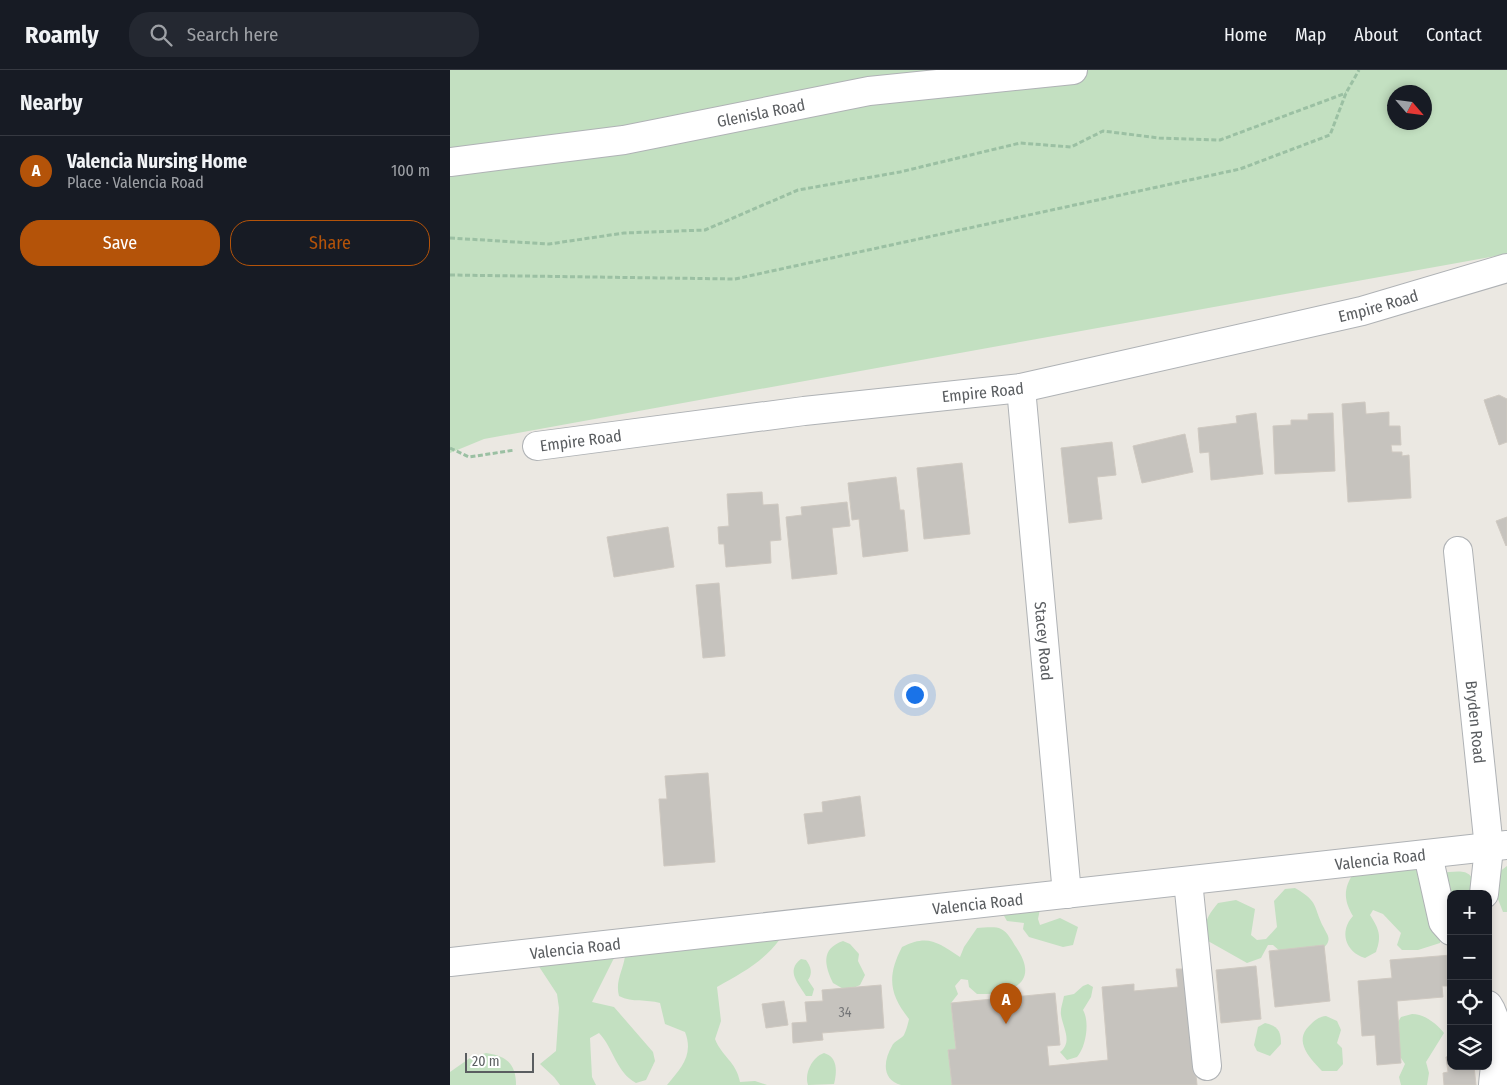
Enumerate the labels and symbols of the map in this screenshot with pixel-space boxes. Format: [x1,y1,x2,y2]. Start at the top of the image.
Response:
north arrow [1387,85,1432,130]
street label: Glenisla Road [715,95,807,131]
street label: Empire Road [1336,285,1420,326]
street label: Empire Road [941,378,1025,406]
street label: Empire Road [539,426,623,455]
street label: Stacey Road [1031,601,1057,681]
street label: Bryden Road [1462,680,1490,764]
your location [902,682,928,708]
street label: Valencia Road [1334,845,1427,873]
street label: Valencia Road [931,889,1024,918]
street label: Valencia Road [529,934,622,963]
pin: A [990,983,1022,1024]
house number: 34 [838,1004,852,1021]
scale bar [465,1050,534,1073]

